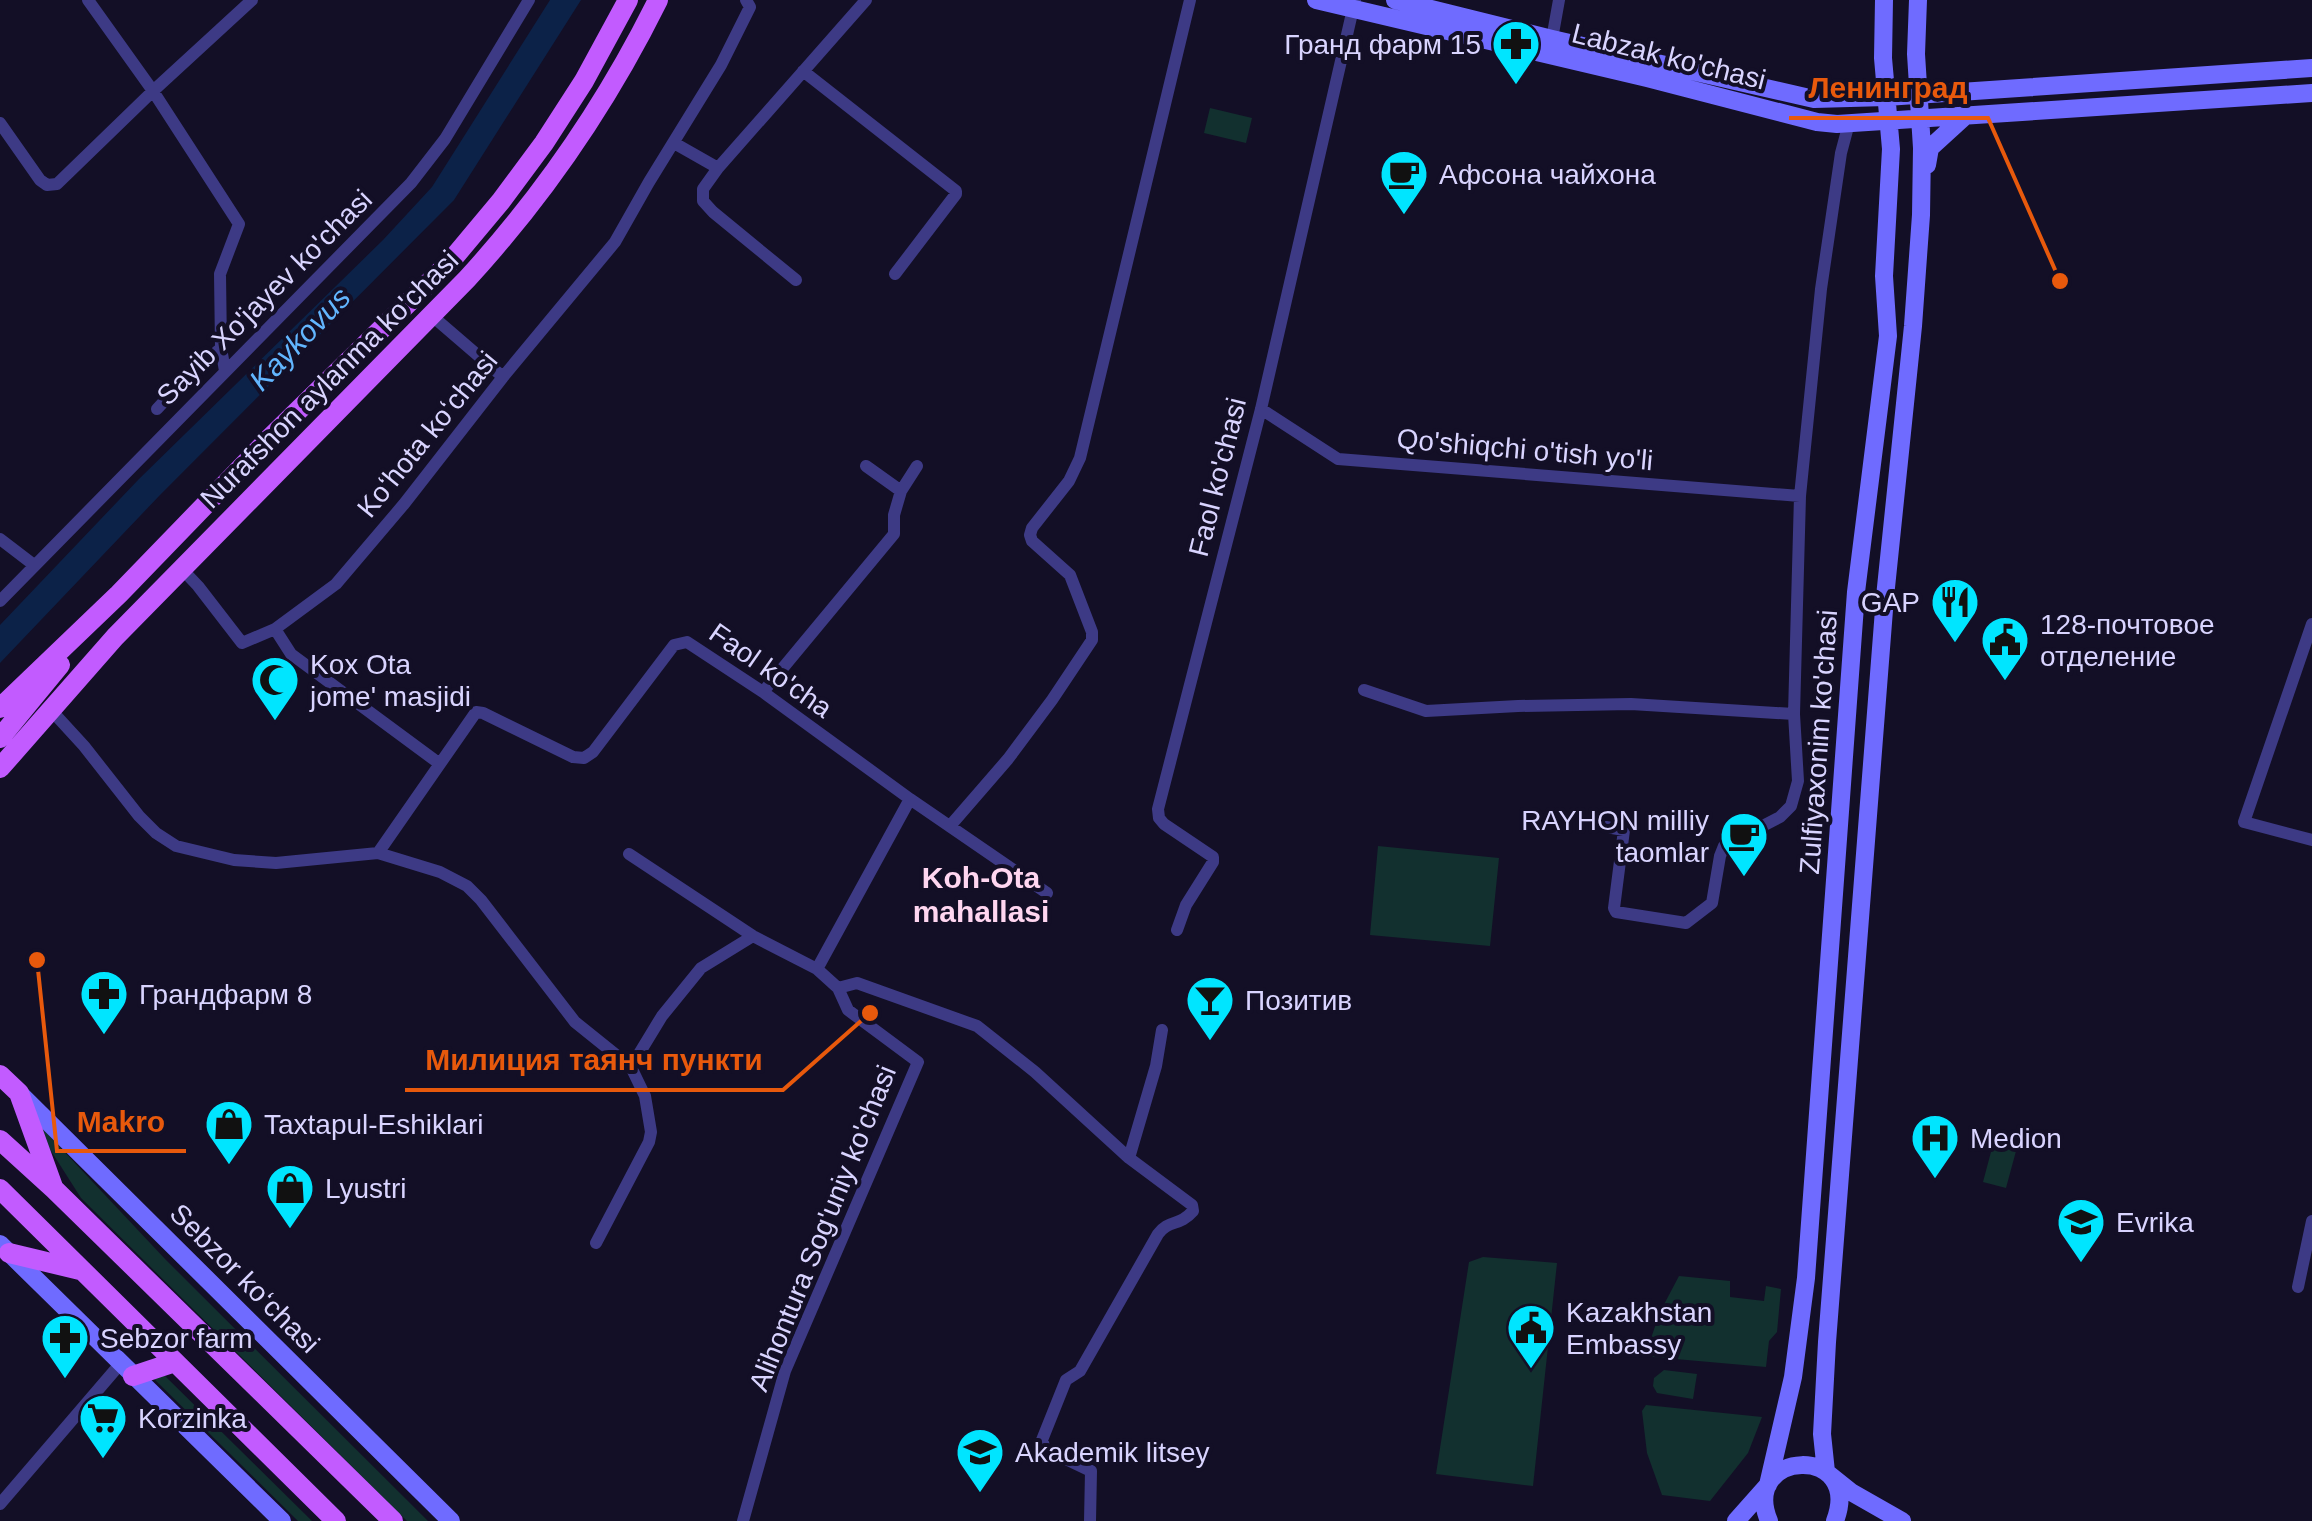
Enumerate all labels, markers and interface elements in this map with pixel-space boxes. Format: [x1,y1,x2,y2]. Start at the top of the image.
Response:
street label: Labzak ko'chasi [1569,17,1769,96]
pharmacy icon: Гранд фарм 15 [1490,18,1542,86]
place label: Гранд фарм 15 [1284,29,1481,60]
callout: Ленинград [1789,58,1988,118]
text: Ленинград [1809,71,1967,104]
cafe icon: Афсона чайхона [1378,148,1430,216]
place label: Афсона чайхона [1439,159,1656,190]
street label: Sayib Xo'jayev ko'chasi [151,184,378,411]
street label: Nurafshon aylanma ko'chasi [194,244,464,514]
water label: Kaykovus [243,280,357,397]
street label: Koʻhota koʻchasi [351,345,504,523]
street label: Faol ko'chasi [1183,395,1252,560]
street label: Qo'shiqchi o'tish yo'li [1395,423,1654,476]
restaurant icon: GAP [1929,576,1981,644]
place label: GAP [1861,587,1920,618]
street label: Zulfiyaxonim ko'chasi [1794,609,1843,875]
place label: 128-почтовое отделение [2040,609,2215,672]
public building icon: 128-почтовое отделение [1979,614,2031,682]
street label: Faol ko'cha [704,617,838,724]
place label: Kox Ota jome' masjidi [309,649,471,712]
mosque icon: Kox Ota jome' masjidi [249,654,301,722]
place label: RAYHON milliy taomlar [1521,805,1709,868]
cafe icon: RAYHON milliy taomlar [1718,810,1770,878]
district label: Koh-Ota mahallasi [913,861,1049,928]
pharmacy icon: Грандфарм 8 [78,968,130,1036]
bar icon: Позитив [1184,974,1236,1042]
place label: Грандфарм 8 [139,979,312,1010]
place label: Позитив [1245,985,1352,1016]
callout: Милиция таянч пункти [405,1030,783,1090]
text: Милиция таянч пункти [425,1043,763,1076]
street label: Alihontura Sog'uniy ko'chasi [743,1061,902,1396]
callout: Makro [57,1091,186,1151]
shop icon: Taxtapul-Eshiklari [203,1098,255,1166]
text: Makro [77,1105,165,1138]
place label: Taxtapul-Eshiklari [264,1109,483,1140]
hospital icon: Medion [1909,1112,1961,1180]
place label: Medion [1970,1123,2062,1154]
shop icon: Lyustri [264,1162,316,1230]
place label: Lyustri [325,1173,406,1204]
school or university icon: Evrika [2055,1196,2107,1264]
street label: Sebzor ko‘chasi [164,1198,325,1359]
place label: Evrika [2116,1207,2194,1238]
place label: Kazakhstan Embassy [1566,1297,1712,1360]
public building icon: Kazakhstan Embassy [1505,1302,1557,1370]
pharmacy icon: Sebzor farm [39,1312,91,1380]
place label: Sebzor farm [100,1323,253,1354]
supermarket icon: Korzinka [77,1392,129,1460]
place label: Korzinka [138,1403,247,1434]
school or university icon: Akademik litsey [954,1426,1006,1494]
place label: Akademik litsey [1015,1437,1210,1468]

